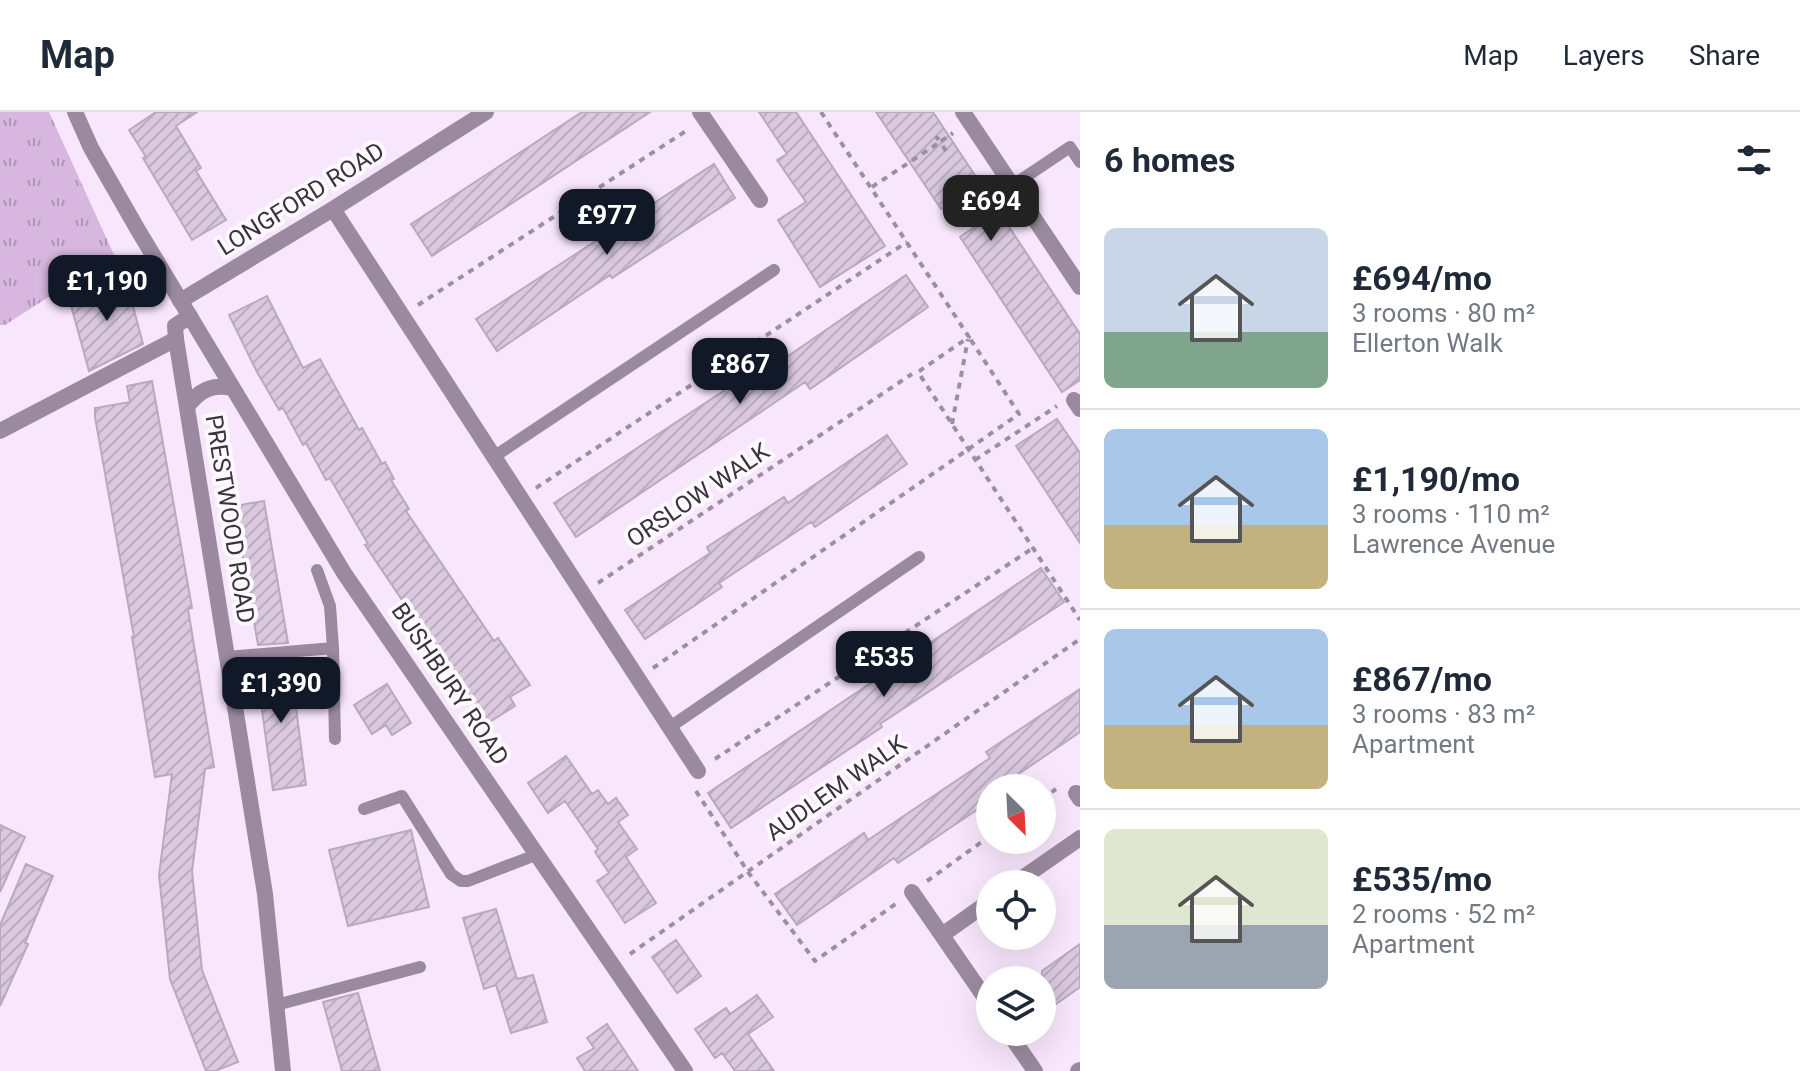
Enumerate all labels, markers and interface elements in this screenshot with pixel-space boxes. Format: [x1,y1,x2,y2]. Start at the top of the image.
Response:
text: Map [40,33,115,77]
text: Map [1463,39,1519,72]
text: Layers [1563,39,1645,72]
text: Share [1689,39,1760,72]
street label: LONGFORD ROAD [213,137,389,261]
icon: filters [1732,138,1776,182]
text: 6 homes [1104,140,1235,180]
pin: £694 [944,175,1038,243]
text: £694 [961,186,1021,216]
pin: £977 [560,189,654,257]
text: £977 [577,200,637,230]
pin: £1,190 [42,255,172,323]
text: £694/mo [1352,258,1492,298]
icon: home [1168,260,1264,356]
text: £1,190 [66,266,148,296]
text: 3 rooms · 80 m² [1352,298,1535,328]
text: Ellerton Walk [1352,328,1503,358]
pin: £867 [693,338,787,406]
text: £867 [710,349,770,379]
street label: PRESTWOOD ROAD [200,413,260,625]
street label: ORSLOW WALK [621,436,775,553]
text: £1,190/mo [1352,459,1520,499]
icon: home [1168,461,1264,557]
text: 3 rooms · 110 m² [1352,499,1550,529]
text: Lawrence Avenue [1352,529,1555,559]
street label: BUSHBURY ROAD [385,598,515,770]
pin: £535 [837,631,931,699]
text: £535 [854,642,914,672]
pin: £1,390 [216,657,346,725]
text: £867/mo [1352,659,1492,699]
icon: home [1168,661,1264,757]
text: £1,390 [240,668,322,698]
text: 3 rooms · 83 m² [1352,699,1535,729]
street label: AUDLEM WALK [761,729,912,847]
text: Apartment [1352,729,1475,759]
north arrow [976,774,1056,854]
map controls [976,774,1056,1046]
text: £535/mo [1352,859,1492,899]
icon: home [1168,861,1264,957]
button: locate [976,870,1056,950]
text: 2 rooms · 52 m² [1352,899,1535,929]
text: Apartment [1352,929,1475,959]
button: layers [976,966,1056,1046]

